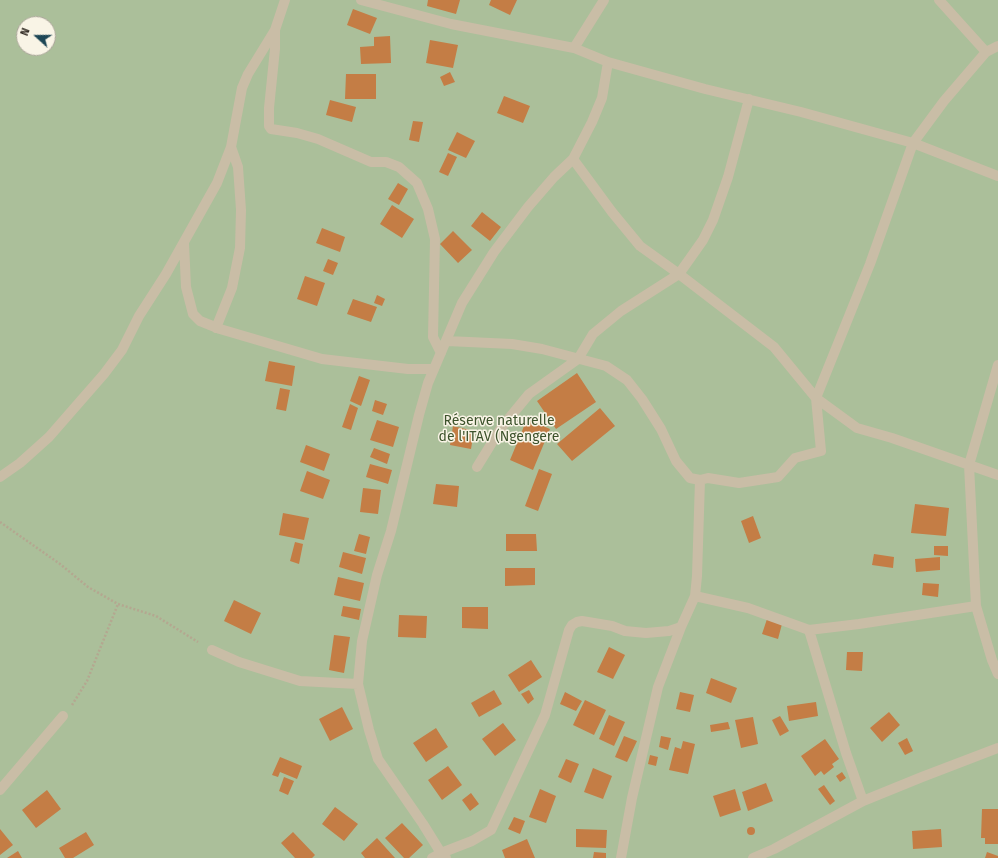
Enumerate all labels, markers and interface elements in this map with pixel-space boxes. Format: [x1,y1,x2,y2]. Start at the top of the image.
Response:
north arrow [16,16,56,56]
text: N [18,26,33,38]
park label: Réserve naturelle de l'ITAV (Ngengere [439,413,559,446]

